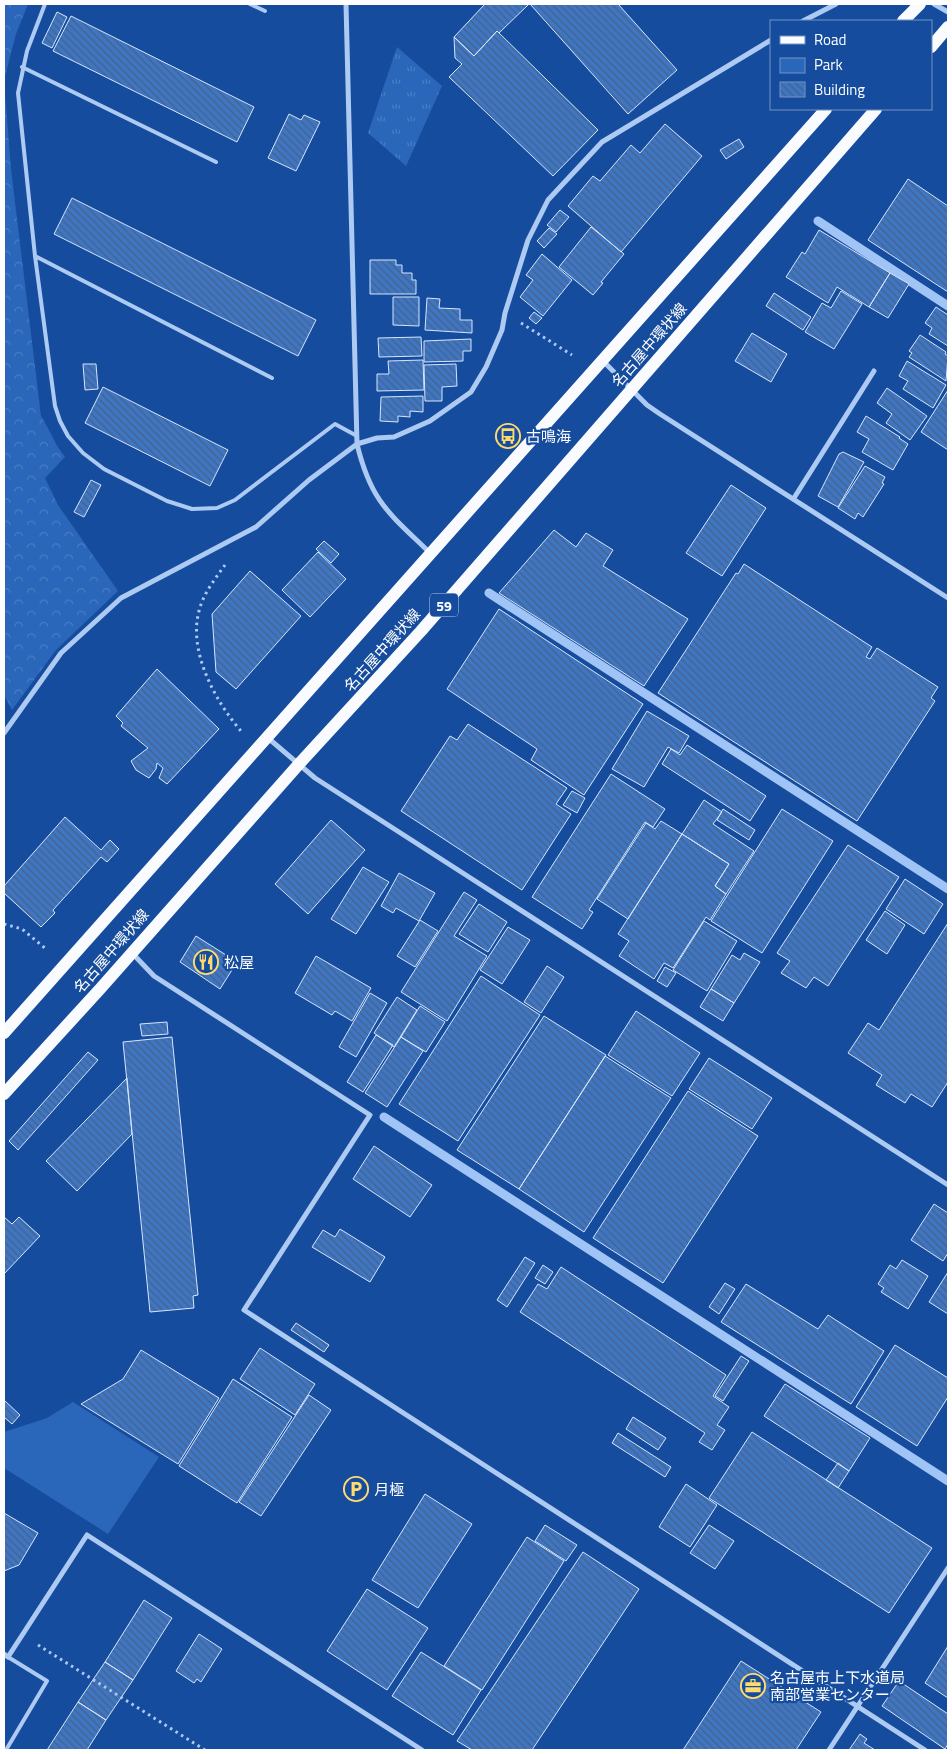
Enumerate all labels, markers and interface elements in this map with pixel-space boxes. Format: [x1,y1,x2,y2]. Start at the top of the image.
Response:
legend [770,20,932,110]
text: Road [814,28,846,51]
text: Park [814,53,843,76]
text: Building [814,78,865,101]
street label: 名古屋中環状線 [606,298,692,392]
bus stop icon: 古鳴海 [495,423,521,449]
place label: 古鳴海 [526,425,571,448]
road number: 59 [430,594,458,616]
street label: 名古屋中環状線 [338,603,426,697]
street label: 名古屋中環状線 [68,904,154,998]
restaurant icon: 松屋 [193,949,219,975]
place label: 松屋 [224,951,254,974]
parking icon: 月極 [343,1476,369,1502]
place label: 月極 [374,1478,404,1501]
place label: 名古屋市上下水道局 南部営業センター [770,1666,905,1706]
office icon: 名古屋市上下水道局 南部営業センター [740,1673,766,1699]

